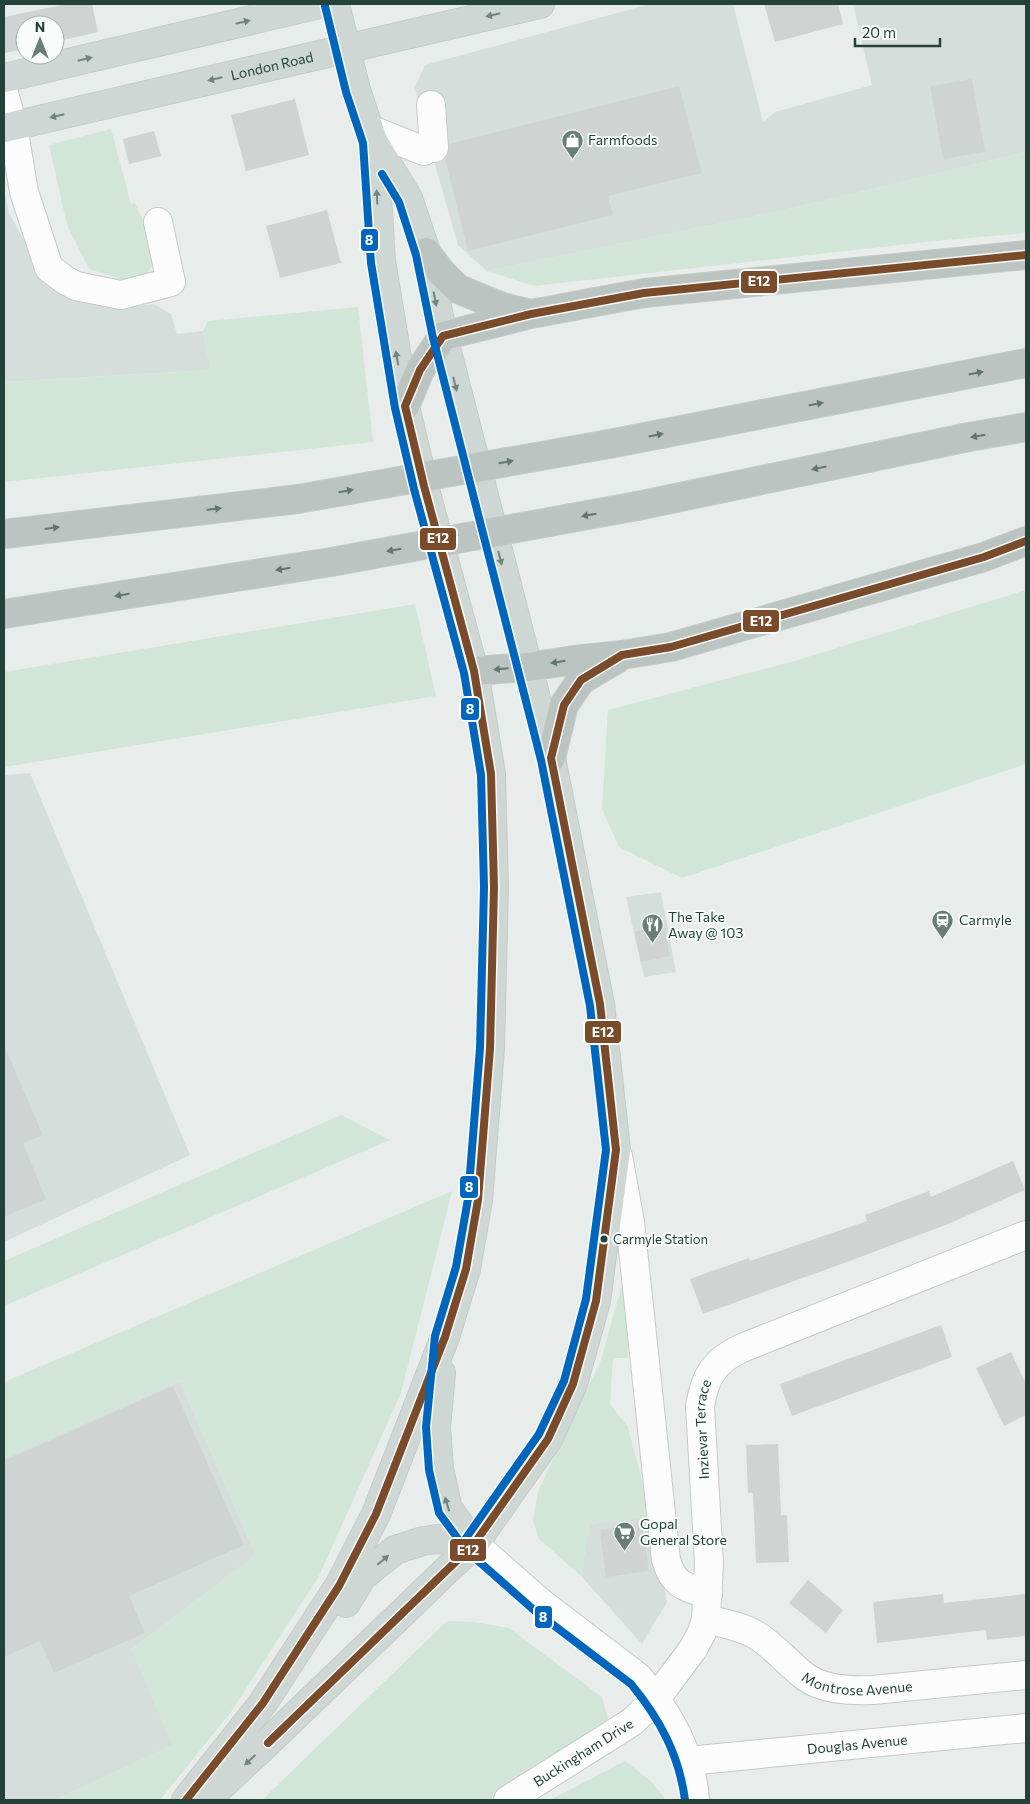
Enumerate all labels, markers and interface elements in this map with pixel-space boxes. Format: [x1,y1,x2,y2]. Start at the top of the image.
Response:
one-way arrow [485,11,500,19]
north arrow [15,15,65,65]
scale bar [855,15,940,47]
text: N [35,18,45,35]
one-way arrow [236,18,251,26]
text: 20 m [862,23,896,41]
street label: London Road [229,48,315,83]
one-way arrow [78,55,93,63]
one-way arrow [208,75,223,83]
one-way arrow [49,112,64,120]
shop icon: Farmfoods [560,128,584,159]
place label: Farmfoods [588,131,657,148]
one-way arrow [372,189,380,205]
line badge: 8 [360,228,379,252]
text: 8 [365,231,374,248]
line badge: E12 [740,270,778,294]
text: E12 [748,272,770,289]
one-way arrow [431,291,439,307]
one-way arrow [392,349,400,365]
one-way arrow [968,368,984,376]
one-way arrow [451,376,459,391]
one-way arrow [808,399,824,407]
one-way arrow [649,430,665,438]
one-way arrow [970,432,986,440]
one-way arrow [498,458,514,466]
one-way arrow [811,465,827,473]
one-way arrow [338,486,354,494]
one-way arrow [206,505,222,513]
one-way arrow [581,511,596,519]
one-way arrow [44,524,60,532]
line badge: E12 [419,527,457,551]
text: E12 [427,529,449,546]
one-way arrow [386,547,402,555]
one-way arrow [496,550,504,565]
one-way arrow [275,566,291,574]
one-way arrow [114,591,130,599]
line badge: E12 [742,609,780,633]
text: E12 [750,612,772,629]
one-way arrow [550,659,566,667]
one-way arrow [493,665,509,673]
line badge: 8 [460,697,480,721]
text: 8 [466,700,475,717]
place label: The Take Away @ 103 [668,908,743,941]
station icon: Carmyle [931,908,955,939]
place label: Carmyle [959,911,1012,928]
restaurant icon: The Take Away @ 103 [640,913,664,944]
line badge: E12 [584,1020,622,1044]
text: E12 [592,1023,614,1040]
line badge: 8 [459,1175,479,1199]
text: 8 [465,1178,474,1195]
place label: Carmyle Station [613,1231,708,1247]
marker: Carmyle Station [599,1234,609,1244]
street label: Inzievar Terrace [691,1377,715,1480]
one-way arrow [443,1496,451,1511]
place label: Gopal General Store [640,1515,727,1548]
supermarket icon: Gopal General Store [612,1520,636,1551]
line badge: E12 [449,1538,487,1562]
text: E12 [457,1541,479,1558]
one-way arrow [377,1554,389,1566]
line badge: 8 [534,1605,553,1629]
text: 8 [539,1608,548,1625]
street label: Montrose Avenue [799,1668,913,1698]
street label: Buckingham Drive [530,1714,636,1790]
street label: Douglas Avenue [806,1731,908,1757]
one-way arrow [244,1754,256,1766]

